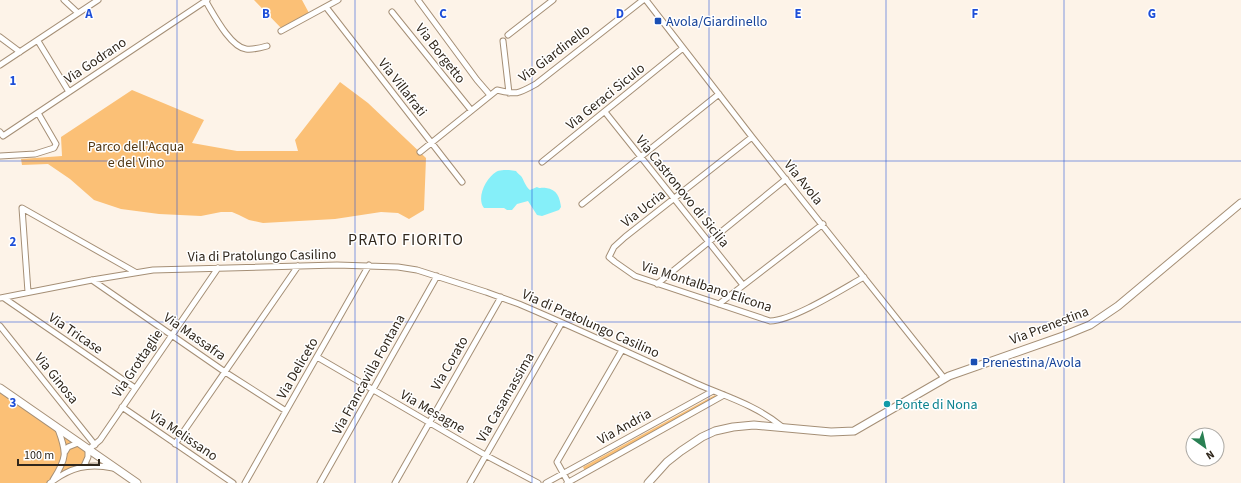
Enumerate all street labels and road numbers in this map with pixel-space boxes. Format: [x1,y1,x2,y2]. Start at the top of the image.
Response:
street label: Via Borgetto [410,19,470,88]
street label: Via Giardinello [515,20,595,87]
street label: Via Godrano [60,33,131,89]
street label: Via Villafrati [373,54,431,121]
street label: Via Geraci Siculo [562,59,649,135]
street label: Via Castronovo di Sicilia [631,131,734,252]
street label: Via Avola [779,156,828,209]
street label: Via Ucria [617,185,670,232]
street label: Via di Pratolungo Casilino [188,245,337,267]
street label: Via Montalbano Elicona [639,256,775,318]
street label: Via di Pratolungo Casilino [519,285,663,363]
street label: Via Prenestina [1007,302,1092,350]
street label: Via Tricase [44,308,107,359]
street label: Via Massafra [159,308,230,366]
street label: Via Francavilla Fontana [327,311,410,438]
street label: Via Grottaglie [108,326,168,402]
street label: Via Corato [426,333,473,394]
street label: Via Deliceto [272,334,324,403]
street label: Via Ginosa [29,349,83,409]
street label: Via Casamassima [472,349,540,446]
street label: Via Mesagne [396,385,469,439]
street label: Via Andria [594,404,655,450]
street label: Via Melissano [145,406,222,466]

